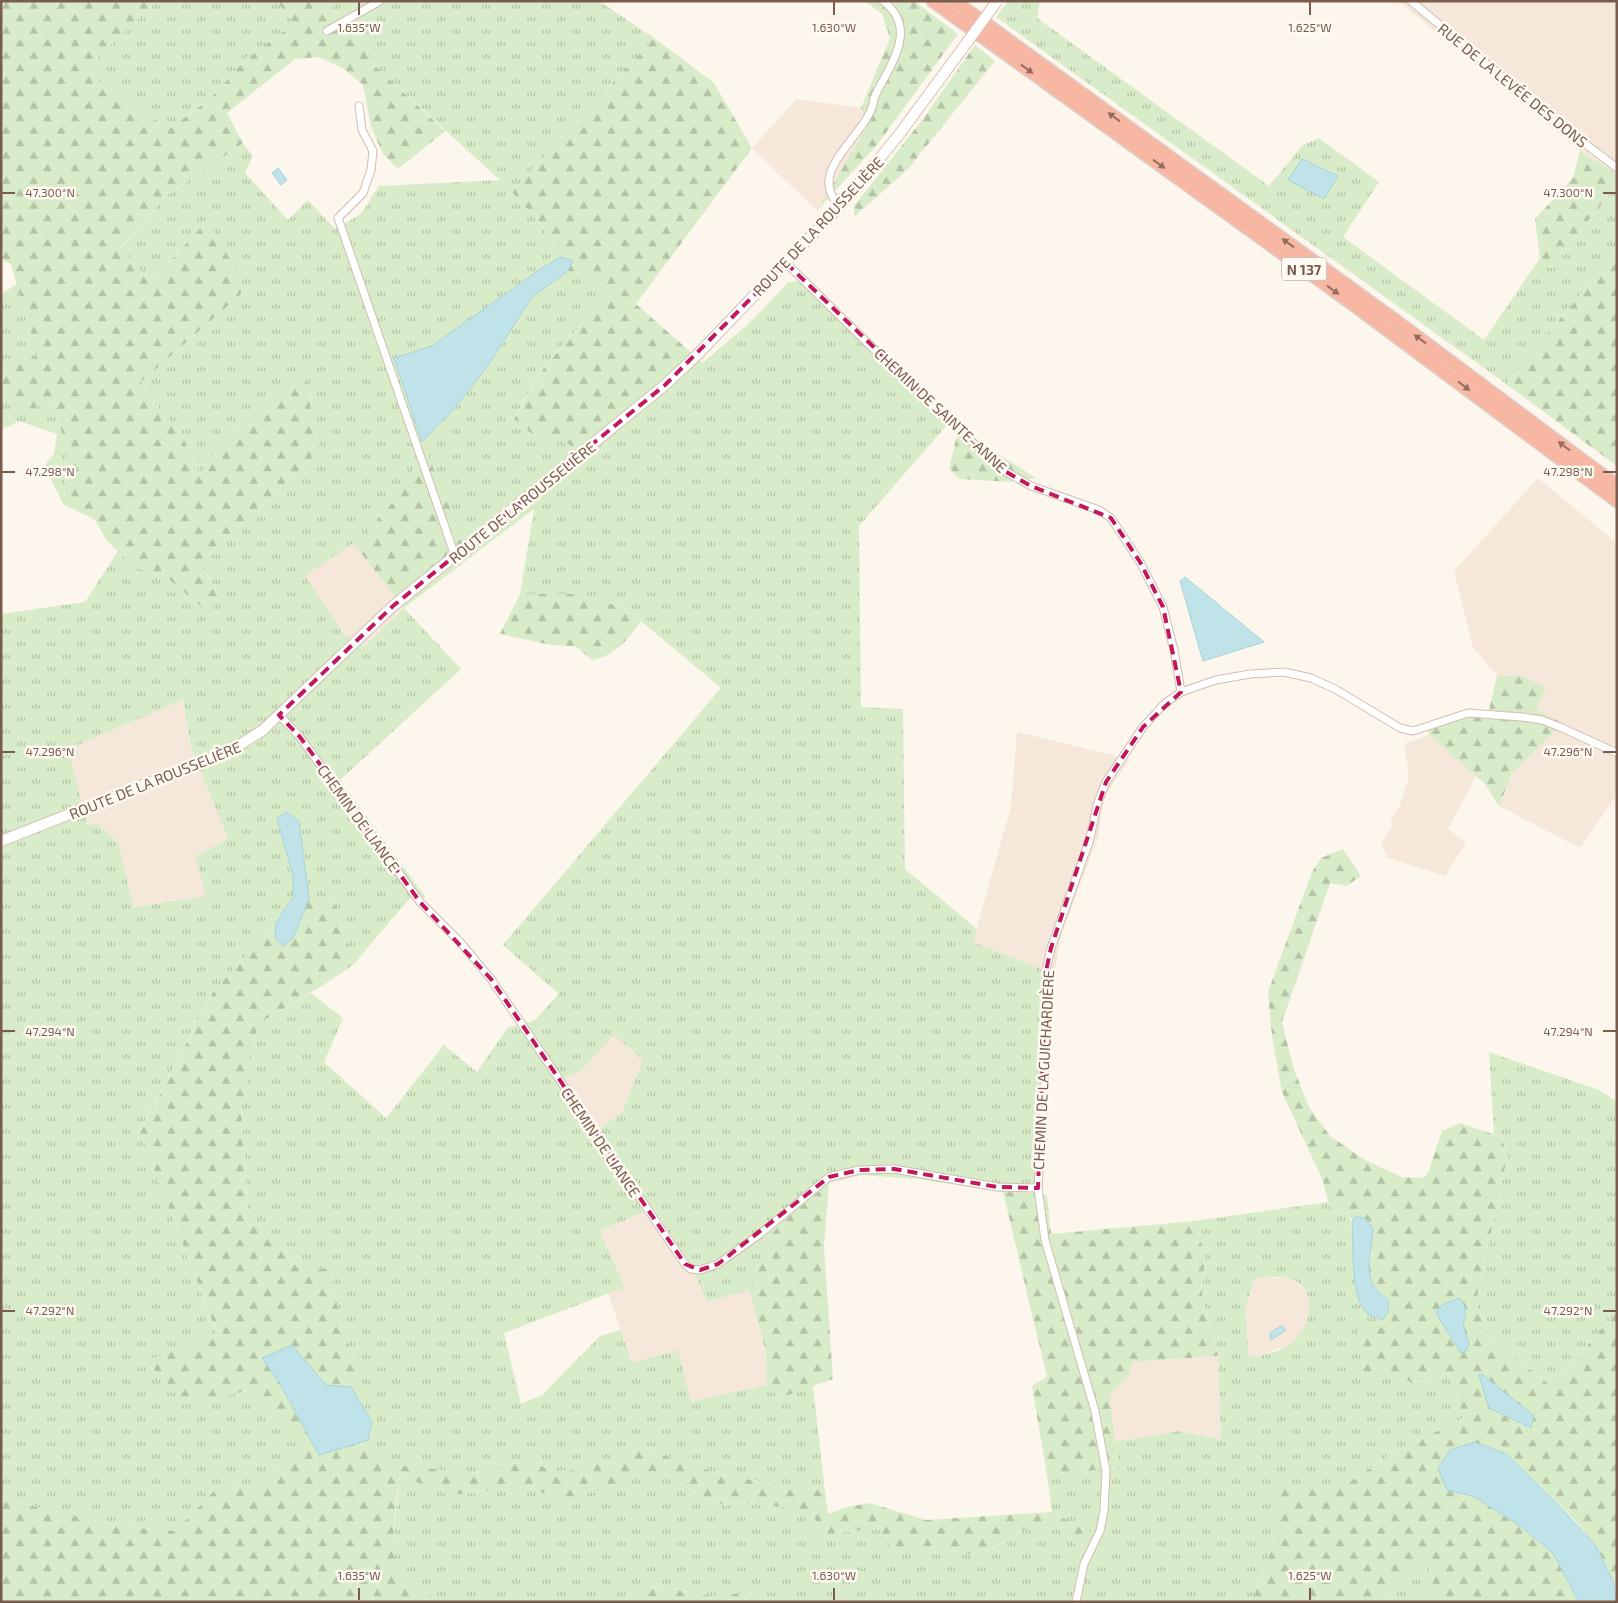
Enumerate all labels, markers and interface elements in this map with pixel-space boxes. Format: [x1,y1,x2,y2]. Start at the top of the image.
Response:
street label: RUE DE LA LEVÉE DES DONS [1435,19,1591,151]
text: 1.635°W [337,20,381,34]
text: 1.630°W [812,20,856,34]
text: 1.625°W [1288,20,1332,34]
one-way arrow [1020,64,1034,74]
one-way arrow [1107,112,1121,122]
street label: ROUTE DE LA ROUSSELIÈRE [749,153,887,299]
one-way arrow [1152,159,1166,169]
text: 47.300°N [25,185,75,199]
text: 47.300°N [1543,185,1593,199]
one-way arrow [1281,238,1295,248]
road number: N 137 [1282,258,1326,280]
one-way arrow [1326,285,1340,295]
one-way arrow [1414,333,1427,344]
street label: CHEMIN DE SAINTE-ANNE [871,344,1011,476]
one-way arrow [1457,381,1470,392]
street label: ROUTE DE LA ROUSSELIÈRE [445,437,599,567]
one-way arrow [1558,441,1571,452]
text: 47.298°N [25,464,75,478]
text: 47.298°N [1543,464,1593,478]
street label: ROUTE DE LA ROUSSELIÈRE [66,737,244,823]
text: 47.296°N [25,744,75,758]
text: 47.296°N [1543,744,1593,758]
street label: CHEMIN DE LIANCE [314,761,404,875]
street label: CHEMIN DE LA GUICHARDIÈRE [1029,970,1057,1170]
text: 47.294°N [25,1024,75,1038]
text: 47.294°N [1543,1024,1593,1038]
street label: CHEMIN DE LIANCE [558,1084,644,1200]
text: 47.292°N [26,1303,74,1317]
text: 47.292°N [1544,1303,1592,1317]
text: 1.635°W [337,1568,381,1582]
text: 1.630°W [812,1568,856,1582]
text: 1.625°W [1288,1568,1332,1582]

